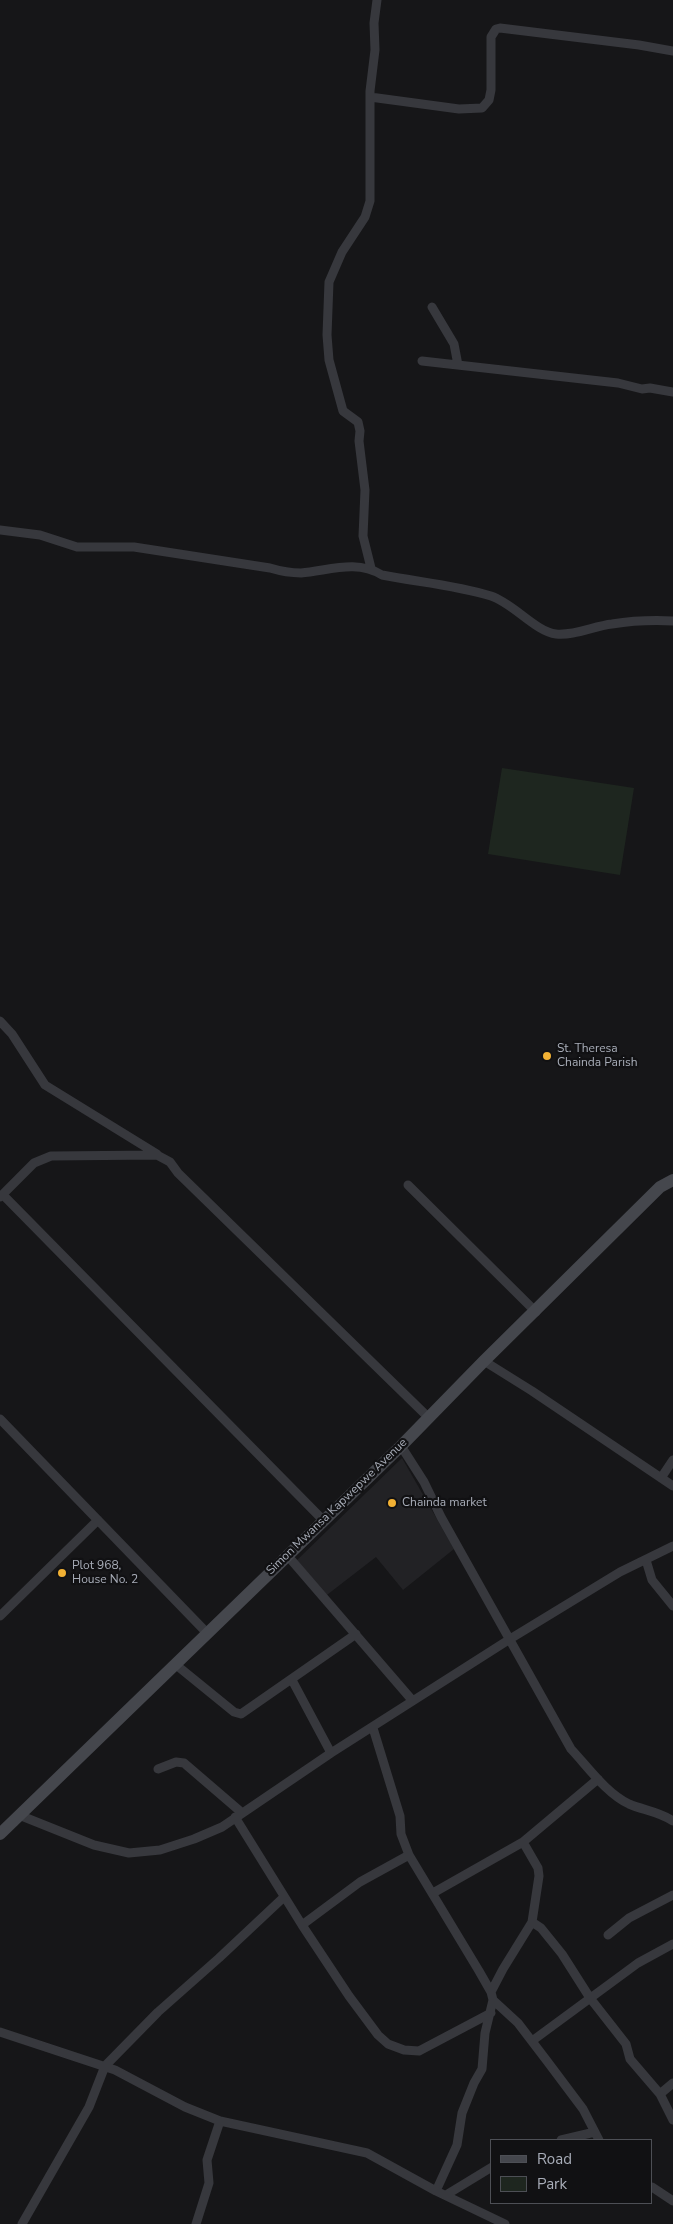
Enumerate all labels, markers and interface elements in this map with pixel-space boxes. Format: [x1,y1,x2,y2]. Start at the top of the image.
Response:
place label: St. Theresa Chainda Parish [557,1042,638,1070]
marker: St. Theresa Chainda Parish [541,1050,553,1062]
street label: Simon Mwansa Kapwepwe Avenue [264,1436,410,1578]
place label: Chainda market [402,1496,487,1510]
marker: Chainda market [386,1497,398,1509]
place label: Plot 968, House No. 2 [72,1559,138,1587]
marker: Plot 968, House No. 2 [56,1567,68,1579]
legend [490,2139,653,2204]
text: Road [537,2149,572,2169]
text: Park [537,2174,567,2194]

